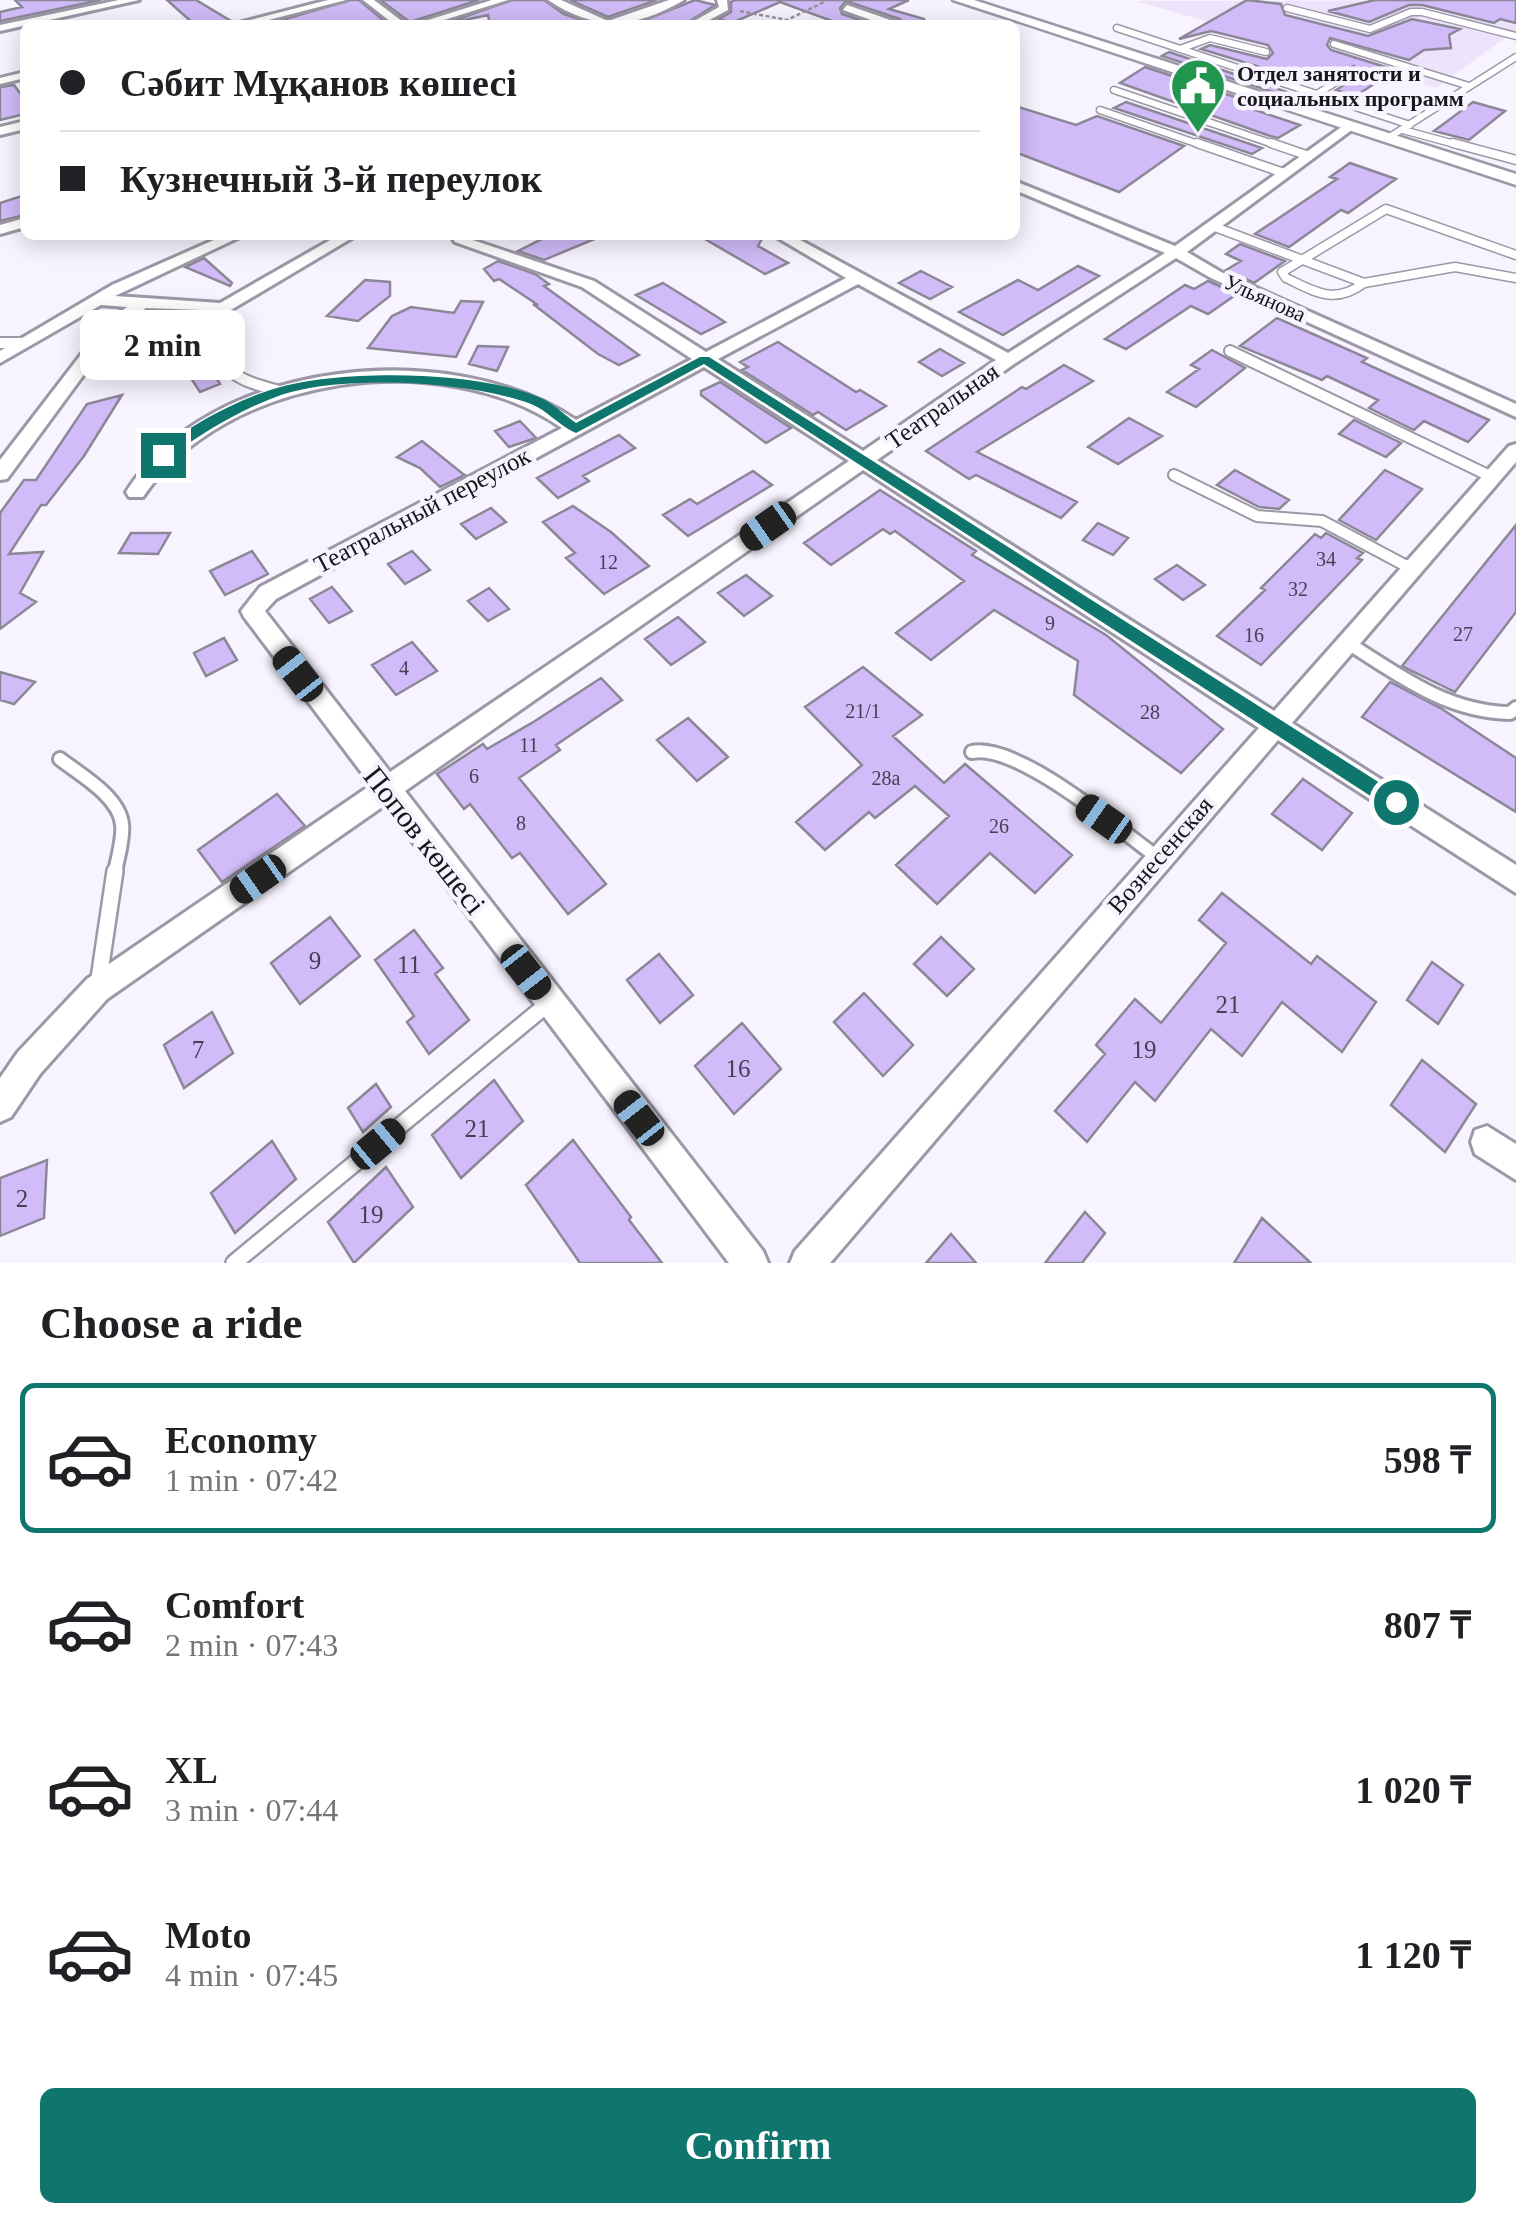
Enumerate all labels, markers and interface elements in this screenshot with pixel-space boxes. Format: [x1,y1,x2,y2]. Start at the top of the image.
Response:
public building icon: Отдел занятости и социальных программ [1168,56,1228,135]
place label: Отдел занятости и социальных программ [1237,61,1464,111]
text: Сәбит Мұқанов көшесі [120,62,517,104]
text: Кузнечный 3-й переулок [120,158,542,200]
street label: Ульянова [1220,269,1310,327]
callout: 2 min [80,310,246,380]
text: 2 min [124,327,201,363]
street label: Театральная [881,357,1004,455]
route end [141,433,186,478]
street label: Театральный переулок [309,441,535,578]
car [735,497,801,555]
house number: 34 [1316,548,1336,570]
house number: 12 [598,551,618,573]
house number: 32 [1288,578,1308,600]
house number: 9 [1045,612,1055,634]
house number: 27 [1453,623,1473,645]
house number: 16 [1244,624,1264,646]
car [268,641,328,707]
house number: 4 [399,657,409,679]
house number: 21/1 [845,700,881,722]
house number: 28 [1140,701,1160,723]
house number: 11 [519,734,539,756]
street label: Попов көшесі [357,760,493,920]
house number: 6 [469,765,479,787]
house number: 28а [872,767,901,789]
route start [1374,780,1419,825]
car [1071,790,1137,848]
street label: Вознесенская [1102,791,1218,919]
house number: 8 [516,812,526,834]
house number: 26 [989,815,1009,837]
car [225,850,291,908]
car [496,939,556,1005]
house number: 9 [309,947,321,974]
house number: 11 [397,951,421,978]
house number: 21 [1216,991,1241,1018]
house number: 7 [192,1036,204,1063]
house number: 19 [1132,1036,1157,1063]
house number: 16 [726,1055,751,1082]
car [609,1085,669,1151]
car [345,1113,411,1175]
house number: 21 [465,1115,490,1142]
house number: 2 [16,1185,28,1212]
house number: 19 [359,1201,384,1228]
text: Choose a ride [40,1298,303,1348]
icon: car [45,1413,135,1503]
text: Economy [165,1419,317,1461]
text: 598 ₸ [1384,1439,1471,1481]
text: 1 min · 07:42 [165,1462,338,1498]
icon: car [45,1578,135,1668]
text: Comfort [165,1584,304,1626]
text: 807 ₸ [1384,1604,1471,1646]
text: 2 min · 07:43 [165,1627,338,1663]
icon: car [45,1743,135,1833]
text: XL [165,1749,218,1791]
text: 1 020 ₸ [1355,1769,1471,1811]
text: 3 min · 07:44 [165,1792,338,1828]
icon: car [45,1908,135,1998]
text: Moto [165,1914,252,1956]
text: 1 120 ₸ [1355,1934,1471,1976]
text: 4 min · 07:45 [165,1957,338,1993]
button: Confirm [40,2088,1476,2203]

